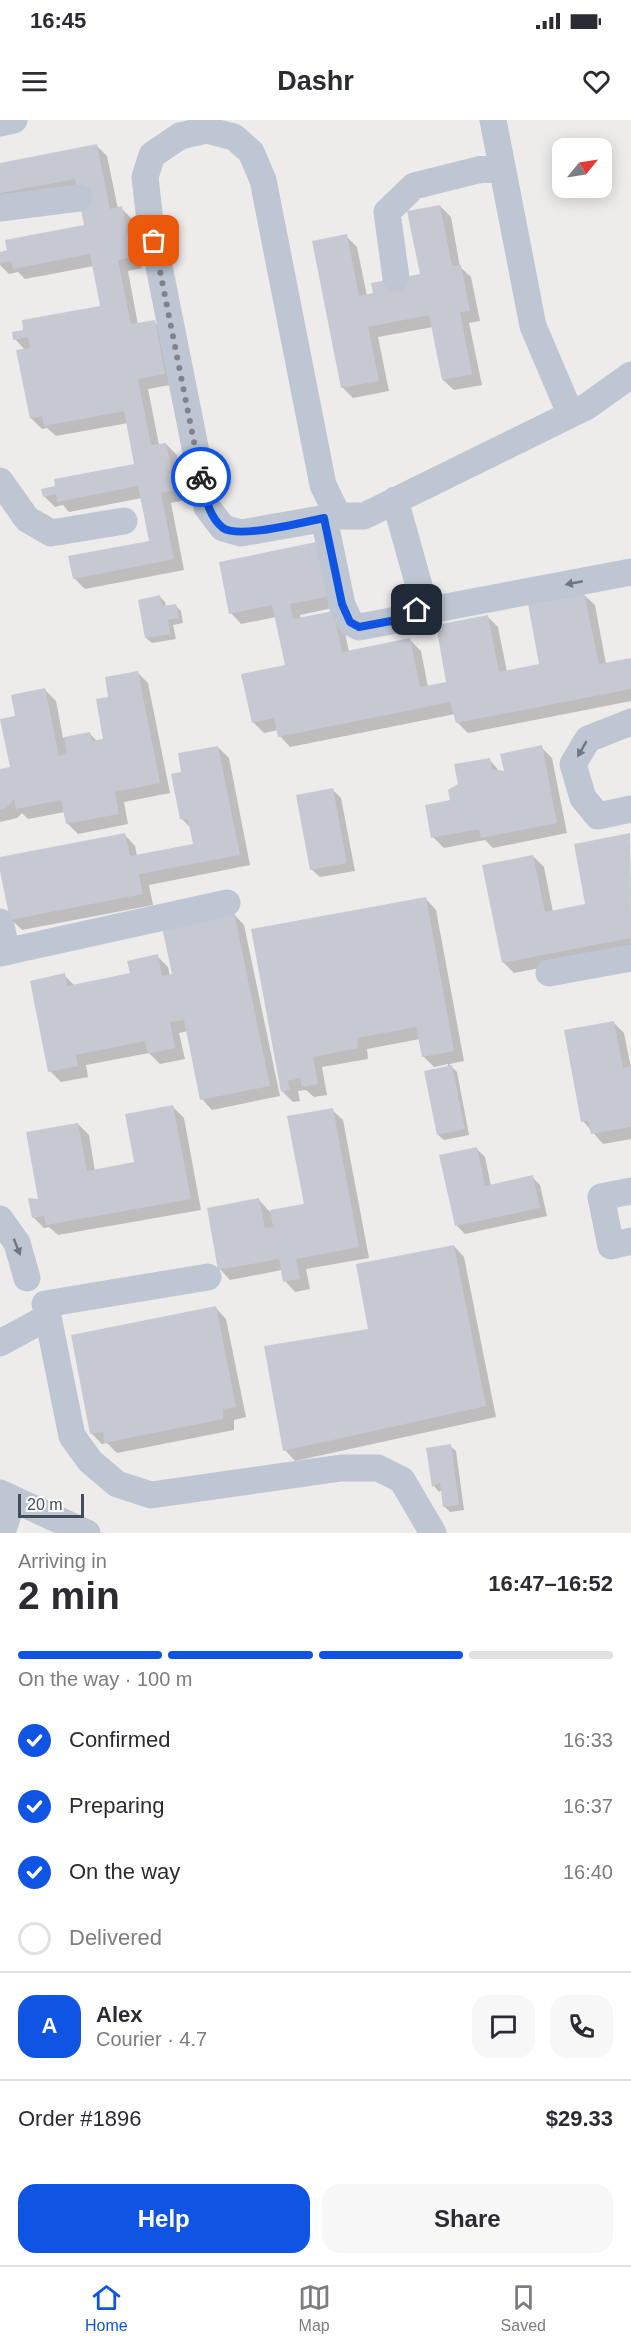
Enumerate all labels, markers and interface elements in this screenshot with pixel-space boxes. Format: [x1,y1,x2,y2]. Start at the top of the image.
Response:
text: 16:45 [30,8,86,33]
icon: menu [18,65,51,98]
icon: heart [580,65,613,98]
text: Dashr [277,66,354,96]
north arrow [552,138,612,198]
map controls [552,138,612,198]
pin [128,215,179,266]
icon: bag [137,224,170,257]
courier [171,447,231,507]
icon: bike [185,461,218,494]
one-way arrow [564,579,583,588]
pin [391,584,442,635]
icon: home [400,593,433,626]
one-way arrow [576,741,587,757]
one-way arrow [13,1238,22,1256]
scale bar [18,1491,84,1518]
text: 20 m [27,1496,63,1513]
text: Arriving in [18,1550,107,1572]
text: 16:47–16:52 [488,1571,613,1596]
text: 2 min [18,1574,120,1617]
text: On the way · 100 m [18,1668,193,1690]
icon: check [18,1724,51,1757]
text: Confirmed [69,1727,170,1752]
text: 16:33 [563,1729,613,1751]
icon: check [18,1790,51,1823]
text: Preparing [69,1793,164,1818]
text: 16:37 [563,1795,613,1817]
icon: check [18,1856,51,1889]
text: On the way [69,1859,180,1884]
text: 16:40 [563,1861,613,1883]
text: Delivered [69,1925,162,1950]
button: chat [472,1995,535,2058]
button: phone [550,1995,613,2058]
text: Alex [96,2002,142,2027]
text: A [42,2013,57,2038]
text: Courier · 4.7 [96,2028,207,2050]
text: Order #1896 [18,2106,142,2131]
text: $29.33 [546,2106,613,2131]
button: Help [18,2184,310,2253]
button: Share [322,2184,613,2253]
tab: Home [85,2281,128,2335]
tab: Map [298,2281,331,2335]
tab: Saved [501,2281,546,2335]

